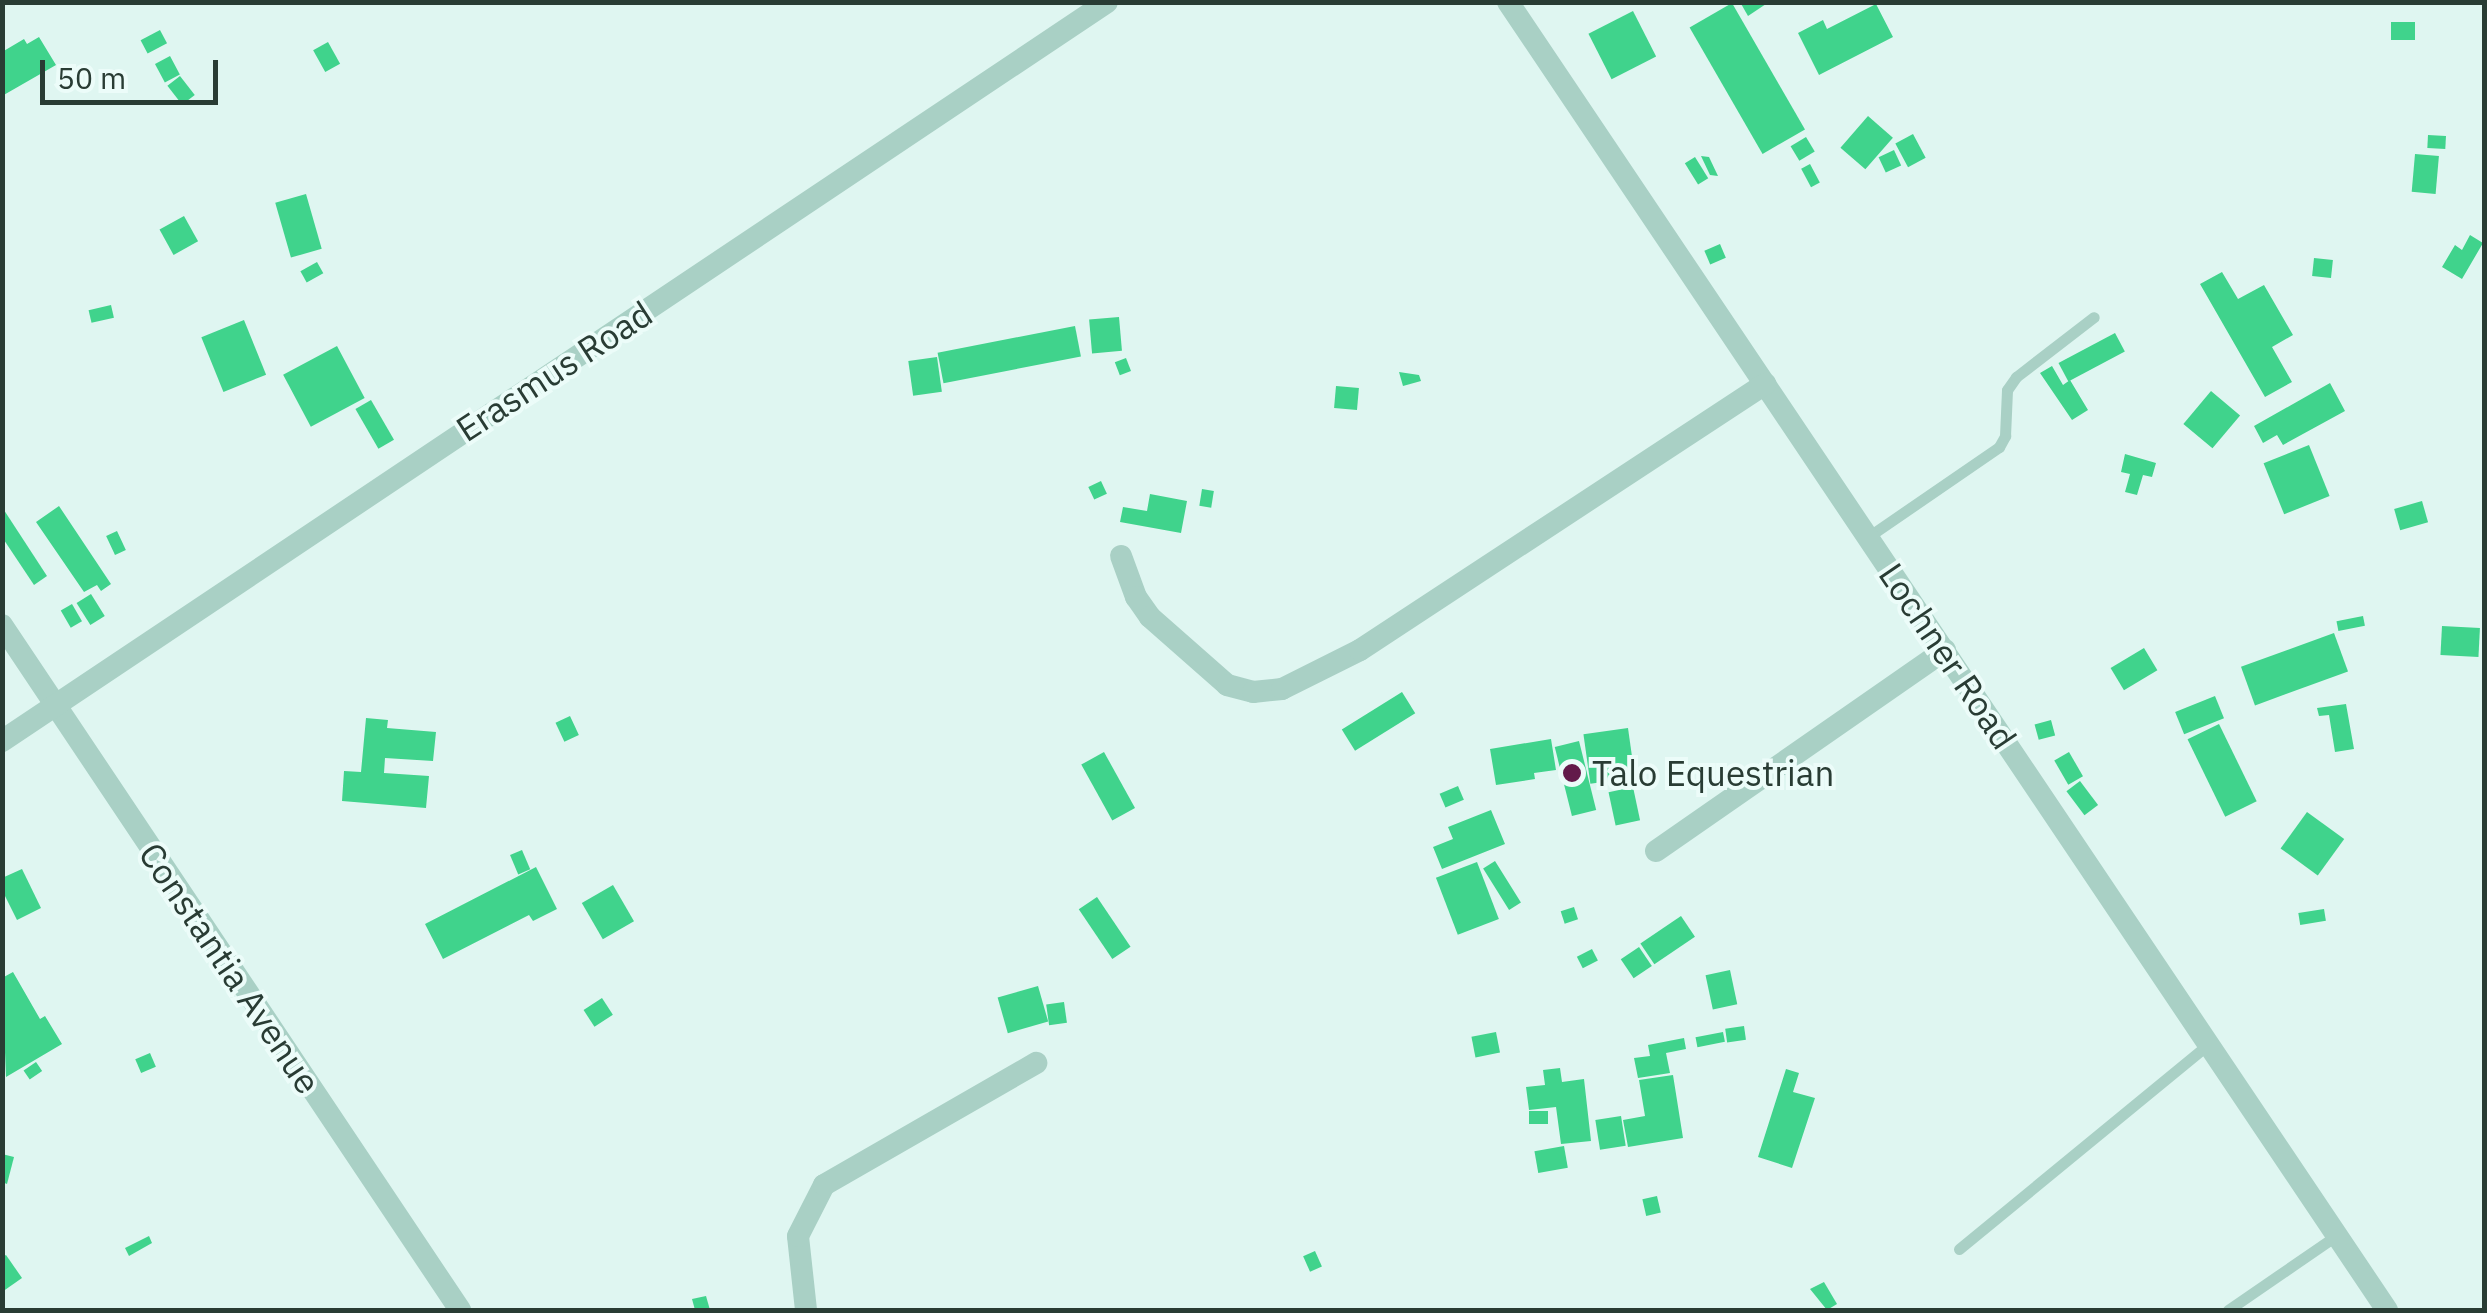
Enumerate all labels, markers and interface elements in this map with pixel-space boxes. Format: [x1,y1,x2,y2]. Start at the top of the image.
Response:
scale bar [45,40,222,102]
text: 50 m [57,58,126,97]
street label: Erasmus Road [448,292,660,450]
street label: Lochner Road [1870,555,2026,757]
place label: Talo Equestrian [1592,752,1834,794]
marker: Talo Equestrian [1561,762,1583,784]
street label: Constantia Avenue [130,835,330,1101]

